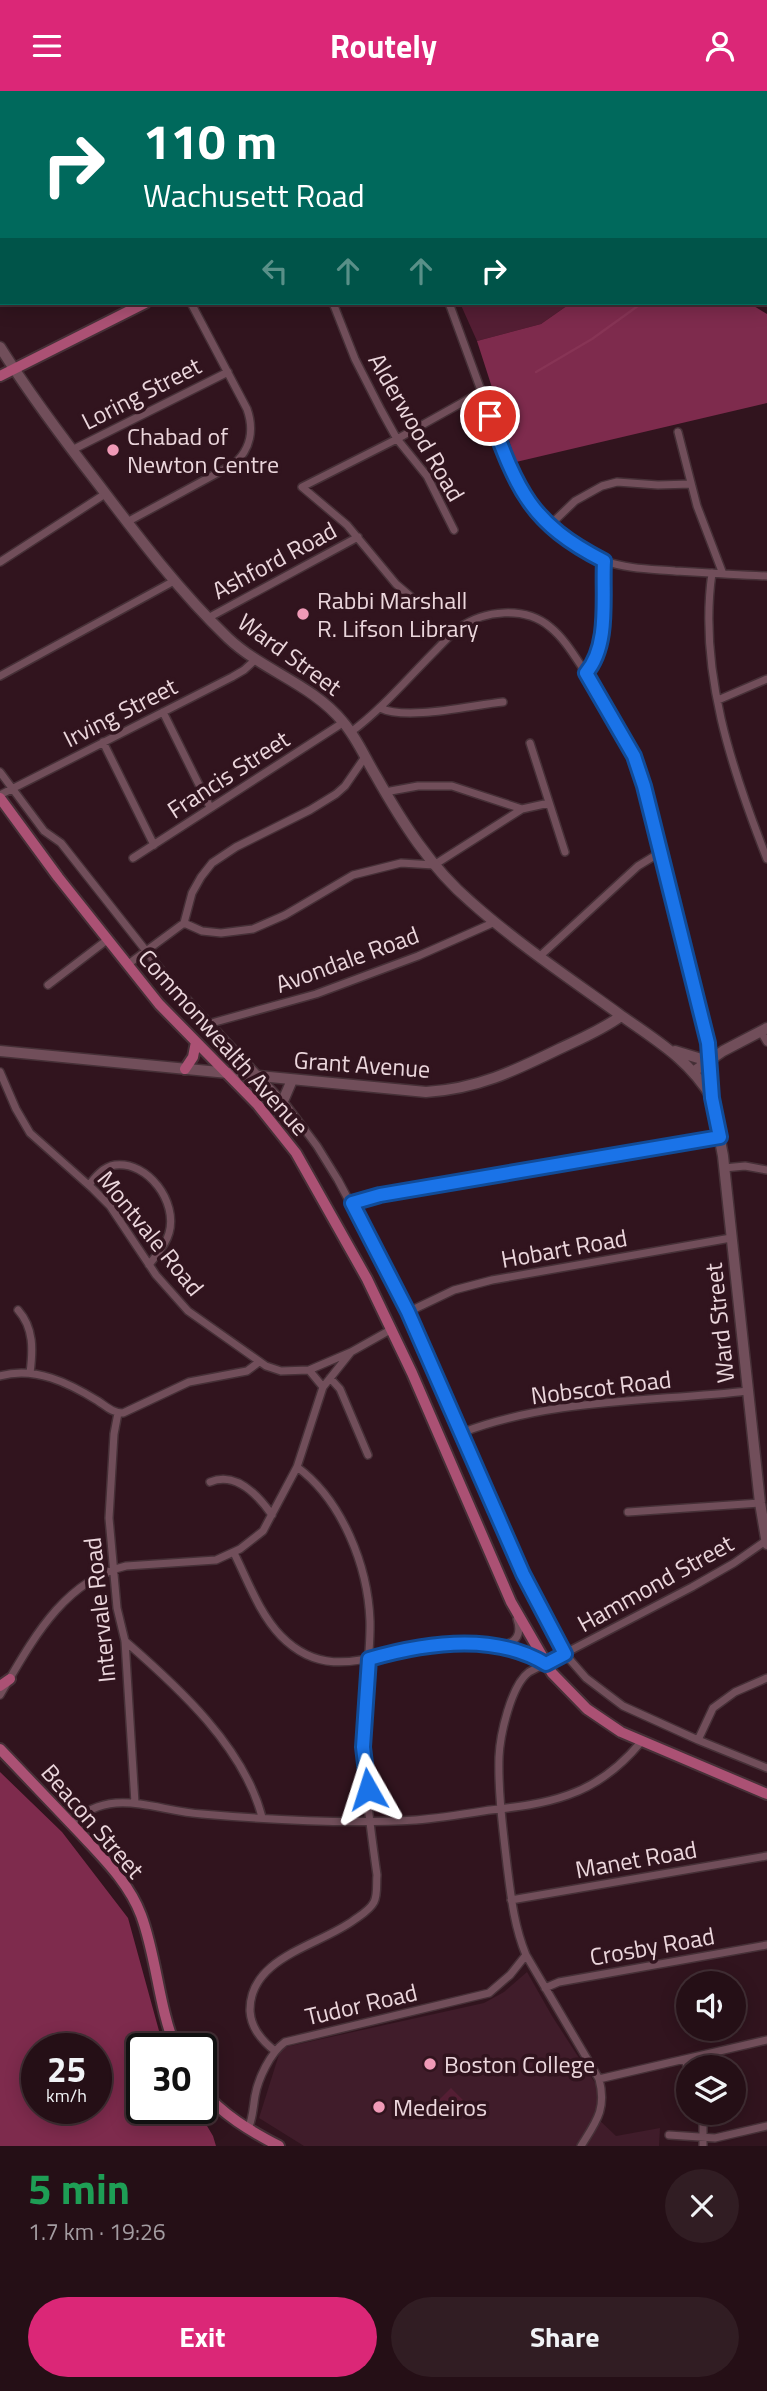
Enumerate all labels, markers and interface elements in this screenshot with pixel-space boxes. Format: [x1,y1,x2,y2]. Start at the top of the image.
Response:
text: Routely [330,22,437,70]
icon: menu [28,27,66,65]
icon: person [701,27,739,65]
text: 110 m [143,103,277,178]
icon: right [28,119,119,210]
text: Wachusett Road [143,171,365,219]
icon: left [256,252,294,290]
icon: ahead [329,252,367,290]
icon: ahead [402,252,440,290]
icon: right [475,252,513,290]
street label: Alderwood Road [360,346,474,508]
street label: Loring Street [75,347,208,439]
pin [460,386,520,446]
icon: arrive [471,397,509,435]
place label: Chabad of Newton Centre [127,418,279,482]
marker: Chabad of Newton Centre [105,442,121,458]
street label: Ashford Road [205,512,343,608]
place label: Rabbi Marshall R. Lifson Library [317,582,479,646]
street label: Ward Street [231,604,350,704]
marker: Rabbi Marshall R. Lifson Library [295,606,311,622]
street label: Irving Street [57,668,184,756]
street label: Francis Street [160,721,297,827]
street label: Avondale Road [270,916,424,1002]
street label: Commonwealth Avenue [130,941,318,1143]
street label: Grant Avenue [293,1041,431,1087]
street label: Montvale Road [89,1163,213,1303]
street label: Hobart Road [498,1219,630,1277]
street label: Ward Street [695,1260,743,1385]
street label: Nobscot Road [529,1361,673,1413]
street label: Hammond Street [570,1525,740,1641]
street label: Intervale Road [73,1536,125,1684]
position arrow [331,1752,405,1826]
street label: Beacon Street [33,1756,154,1887]
street label: Manet Road [572,1831,700,1887]
street label: Crosby Road [587,1917,717,1975]
map controls [676,1971,746,2125]
button: sound [676,1971,746,2041]
street label: Tudor Road [301,1974,421,2034]
speed limit sign: 30 [126,2033,217,2124]
text: 25 [47,2042,86,2096]
place label: Boston College [444,2046,595,2082]
button: layers [676,2055,746,2125]
marker: Boston College [422,2056,438,2072]
text: km/h [46,2082,87,2109]
place label: Medeiros [393,2089,487,2125]
marker: Medeiros [371,2099,387,2115]
text: 5 min [28,2156,130,2220]
button: close [665,2169,739,2243]
text: 1.7 km · 19:26 [28,2214,166,2249]
button: Exit [28,2297,377,2377]
button: Share [391,2297,739,2377]

